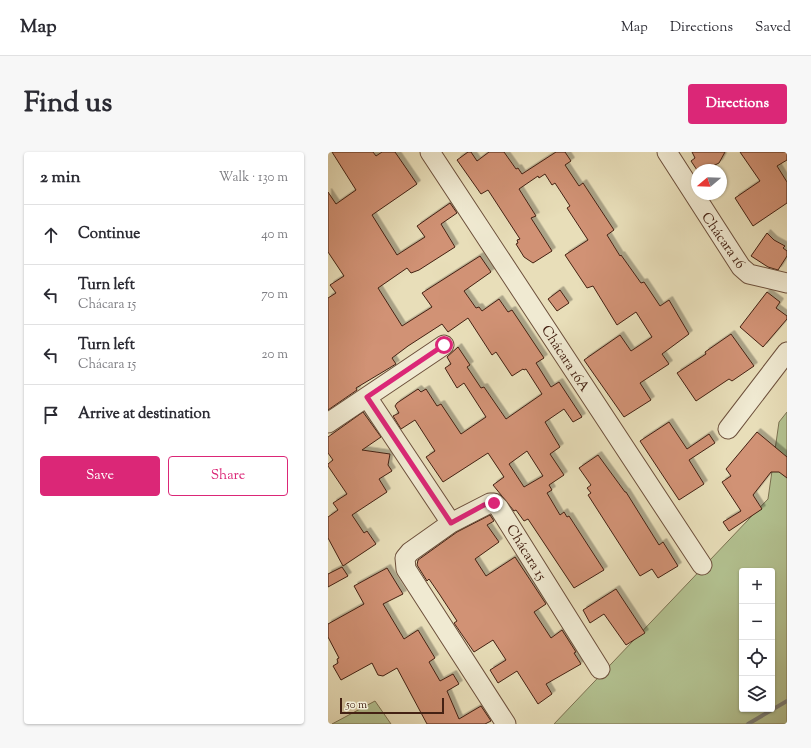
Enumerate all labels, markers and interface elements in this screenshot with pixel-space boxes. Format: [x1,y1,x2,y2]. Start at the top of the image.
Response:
text: Map [20,14,57,41]
text: Map [621,18,648,38]
text: Directions [670,18,733,38]
text: Saved [755,18,791,38]
text: Find us [24,84,112,124]
button: Directions [688,84,787,124]
north arrow [691,164,727,200]
text: 2 min [40,166,81,190]
text: Walk · 130 m [219,169,288,187]
street label: Chácara 16 [696,209,749,273]
icon: ahead [40,224,62,246]
text: Continue [78,224,140,245]
text: 40 m [261,226,288,244]
text: Turn left [78,275,135,296]
icon: left [40,284,62,306]
text: 70 m [261,286,288,304]
text: Chácara 15 [78,296,136,314]
street label: Chácara 16A [535,322,594,397]
text: Turn left [78,335,135,356]
route start [435,336,453,354]
icon: left [40,344,62,366]
text: 20 m [262,346,288,364]
text: Chácara 15 [78,356,136,374]
icon: arrive [40,404,62,426]
text: Arrive at destination [78,404,211,425]
button: Save [40,456,160,496]
button: Share [168,456,288,496]
route end [485,494,503,512]
street label: Chácara 15 [500,521,550,585]
map controls [739,568,775,712]
button: + [739,568,775,604]
button: − [739,604,775,640]
button: locate [739,640,775,676]
button: layers [739,676,775,712]
scale bar [340,696,444,715]
text: 50 m [346,697,367,713]

